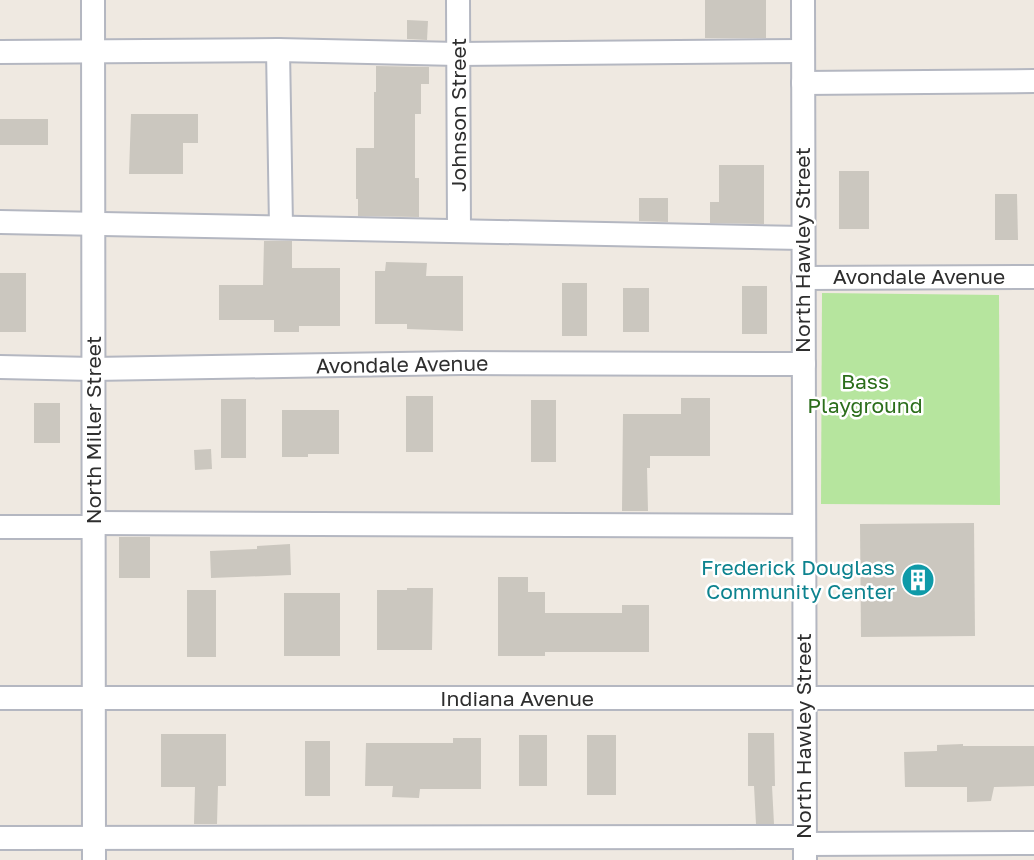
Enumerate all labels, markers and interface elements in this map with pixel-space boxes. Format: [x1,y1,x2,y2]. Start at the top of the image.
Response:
street label: Johnson Street [445,38,471,192]
street label: North Hawley Street [789,147,815,353]
street label: Avondale Avenue [833,263,1005,289]
street label: North Miller Street [80,336,106,524]
street label: Avondale Avenue [316,349,488,379]
park label: Bass Playground [807,368,923,418]
place label: Frederick Douglass Community Center [701,554,895,604]
building icon: Frederick Douglass Community Center [900,562,936,598]
street label: North Hawley Street [790,633,816,839]
street label: Indiana Avenue [440,685,594,711]

